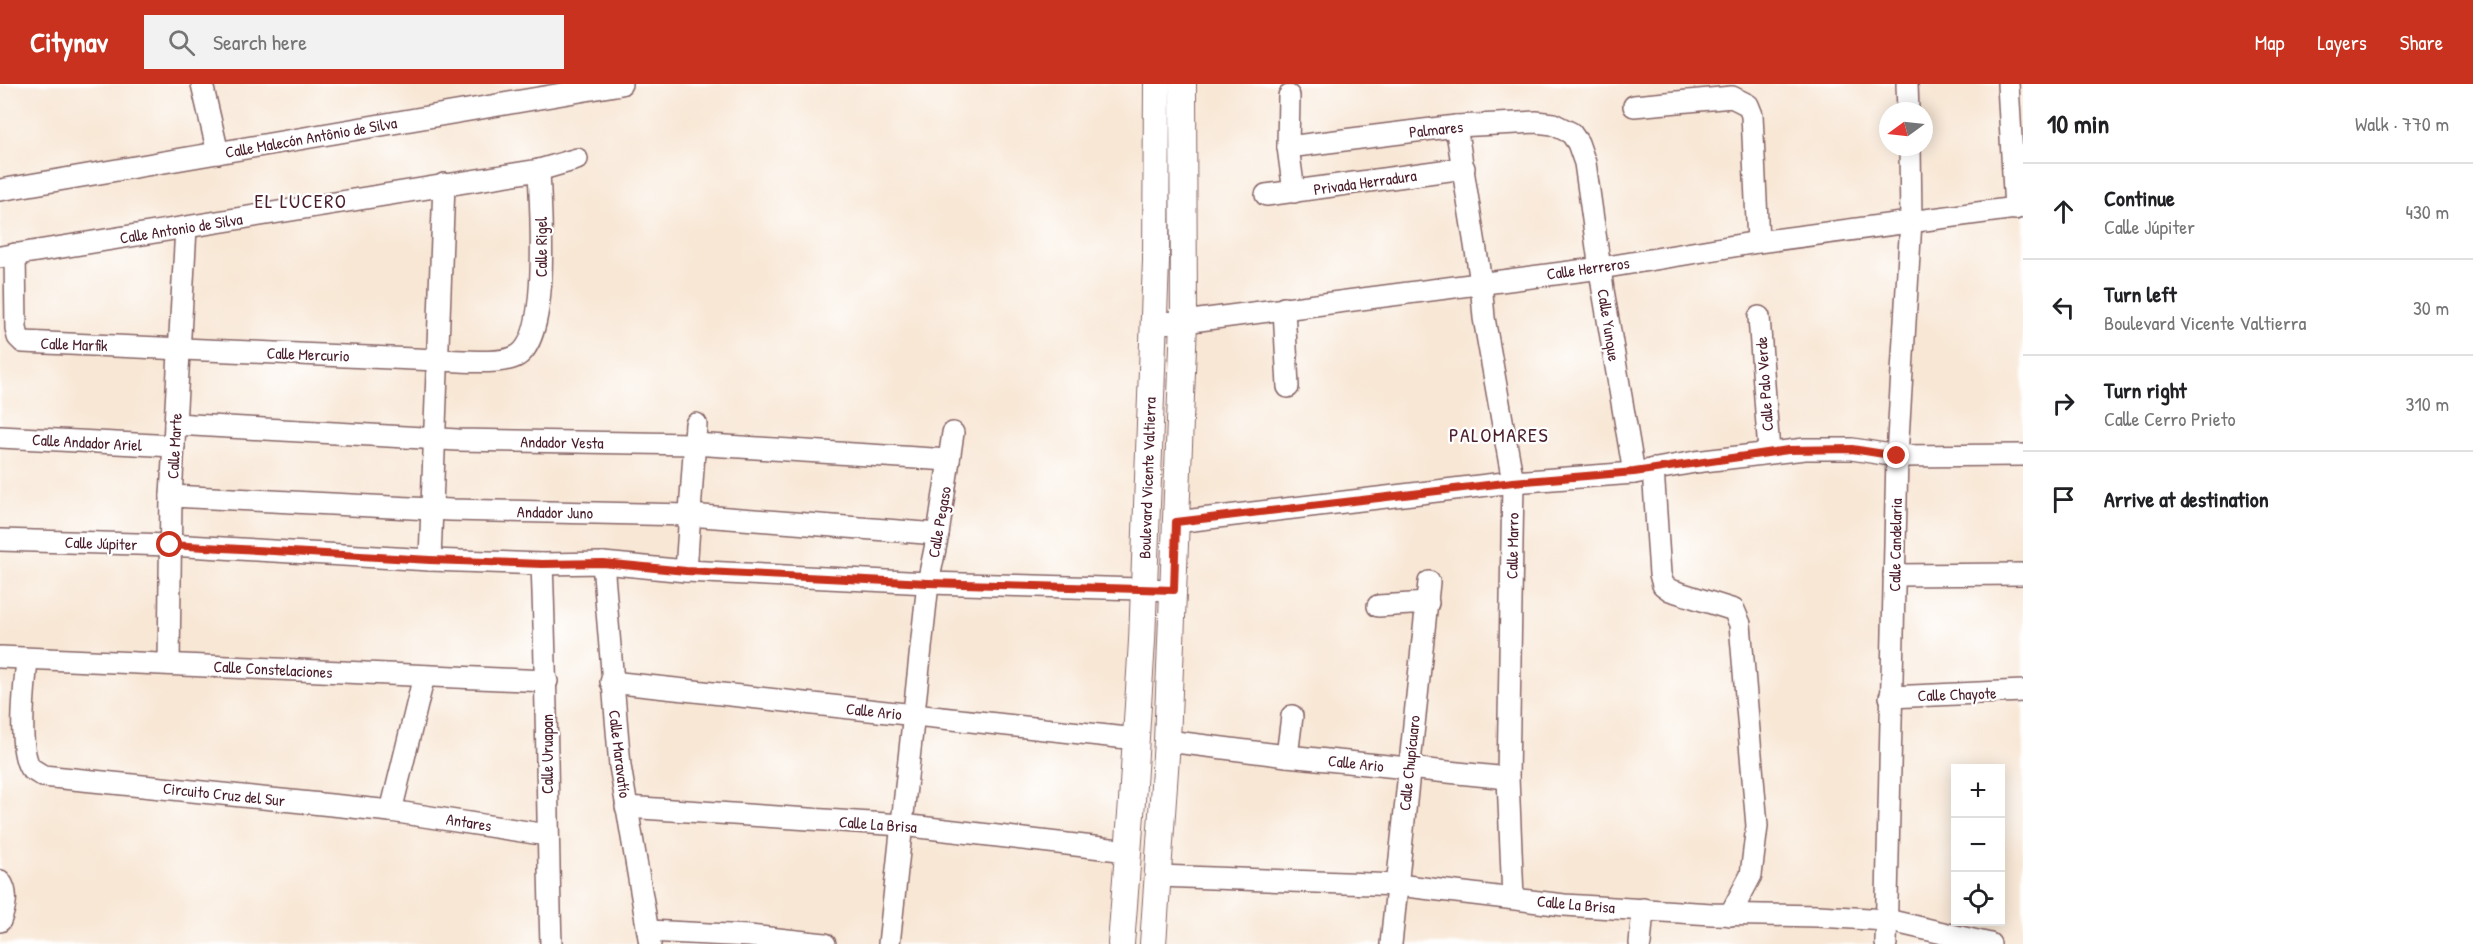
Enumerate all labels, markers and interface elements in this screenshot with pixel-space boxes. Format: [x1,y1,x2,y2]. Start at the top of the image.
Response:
search box [144,15,564,69]
text: Citynav [30,23,108,61]
icon: search [165,26,198,59]
text: Search here [213,27,307,57]
text: Map [2255,28,2284,57]
text: Layers [2317,28,2367,57]
text: Share [2400,28,2443,57]
north arrow [1879,102,1933,156]
text: 10 min [2047,106,2109,141]
text: Walk · 770 m [2355,110,2449,137]
street label: Calle Malecón Antônio de Silva [223,111,399,163]
street label: Palmares [1408,115,1464,143]
street label: Privada Herradura [1312,164,1418,200]
text: Continue [2104,183,2175,213]
district label: EL LUCERO [255,187,347,214]
icon: ahead [2047,195,2080,228]
text: 430 m [2405,198,2449,225]
street label: Calle Antonio de Silva [118,207,244,249]
text: Calle Júpiter [2104,213,2195,240]
street label: Calle Rigel [530,216,552,277]
street label: Calle Herreros [1545,251,1631,285]
text: Turn left [2104,279,2177,309]
street label: Calle Yunque [1592,287,1626,363]
icon: left [2047,291,2080,324]
text: 30 m [2413,294,2449,321]
text: Boulevard Vicente Valtierra [2104,309,2306,336]
street label: Calle Marfik [40,332,108,356]
street label: Calle Palo Verde [1750,335,1778,432]
street label: Calle Mercurio [266,342,350,366]
text: Turn right [2104,375,2187,405]
icon: right [2047,387,2080,420]
text: 310 m [2406,390,2449,417]
street label: Boulevard Vicente Valtierra [1133,397,1161,559]
text: Calle Cerro Prieto [2104,405,2236,432]
street label: Calle Marte [161,412,187,479]
district label: PALOMARES [1449,421,1549,448]
street label: Calle Andador Ariel [31,428,143,456]
street label: Andador Vesta [520,430,604,454]
route end [1883,442,1909,468]
icon: arrive [2047,483,2080,516]
street label: Calle Pegaso [922,484,956,559]
text: Arrive at destination [2104,484,2269,514]
street label: Calle Candelaria [1883,498,1907,592]
street label: Andador Juno [517,500,594,524]
street label: Calle Marro [1500,512,1524,579]
street label: Calle Júpiter [64,531,138,555]
route start [156,531,182,557]
street label: Calle Constelaciones [213,655,333,683]
street label: Calle Chayote [1917,682,1997,706]
street label: Calle Ario [845,697,904,725]
street label: Calle Maravatío [604,709,636,800]
street label: Calle Uruapan [536,714,558,794]
street label: Calle Chupícuaro [1393,714,1425,812]
street label: Calle Ario [1327,749,1386,777]
map controls [1951,764,2005,926]
button: + [1951,764,2005,818]
street label: Circuito Cruz del Sur [162,777,286,811]
street label: Antares [445,808,493,836]
street label: Calle La Brisa [838,810,918,838]
button: − [1951,818,2005,872]
button: locate [1951,872,2005,926]
street label: Calle La Brisa [1536,890,1616,918]

